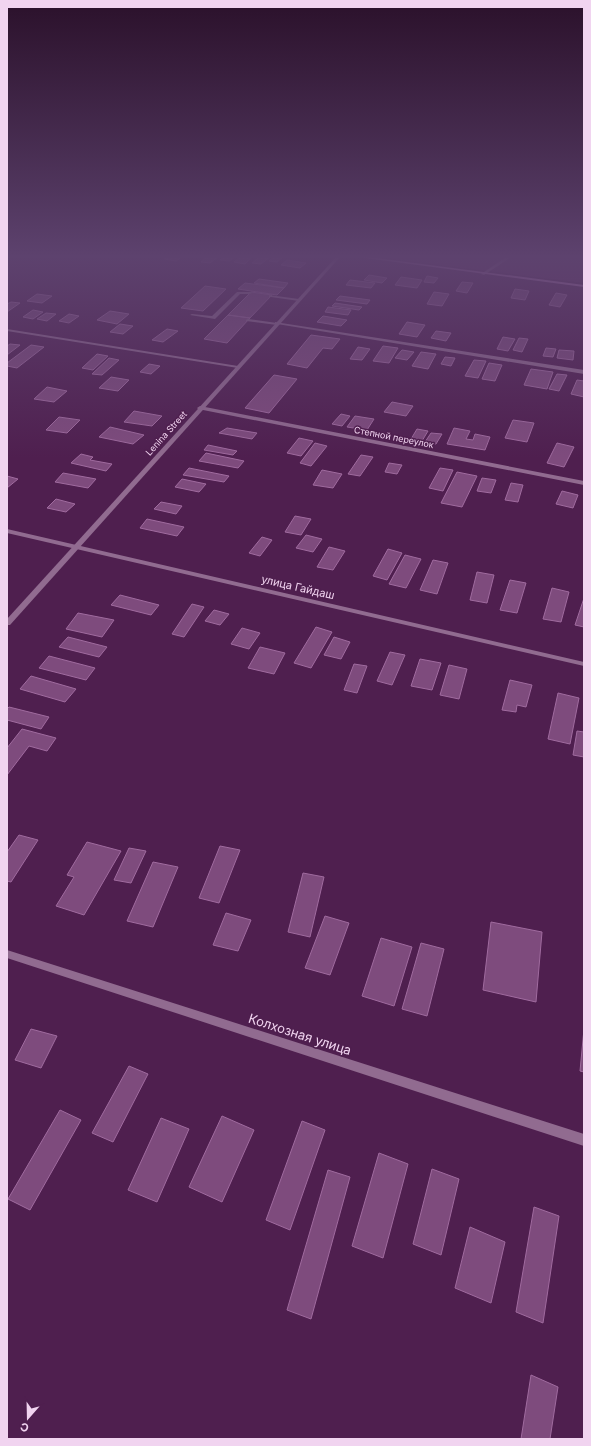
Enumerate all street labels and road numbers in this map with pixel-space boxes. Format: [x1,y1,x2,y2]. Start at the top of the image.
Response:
street label: Lenina Street [143,408,189,458]
street label: Степной переулок [353,424,435,450]
street label: улица Гайдаш [260,572,336,602]
street label: Колхозная улица [246,1010,354,1058]

